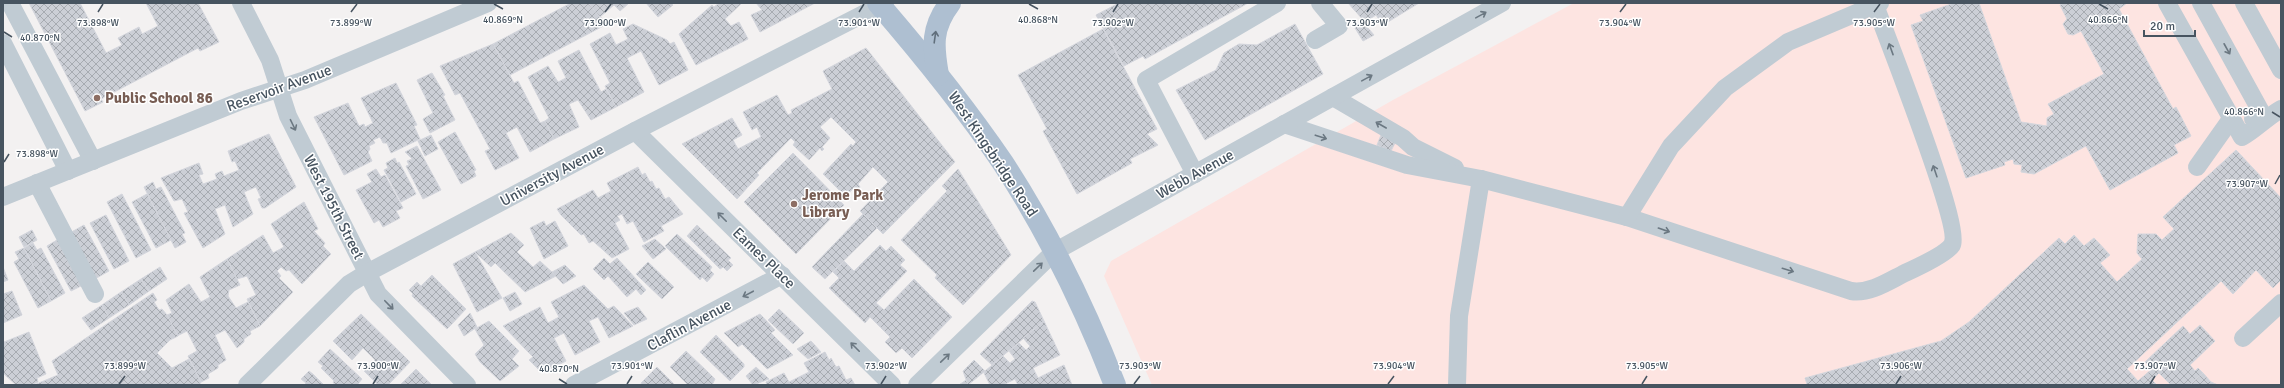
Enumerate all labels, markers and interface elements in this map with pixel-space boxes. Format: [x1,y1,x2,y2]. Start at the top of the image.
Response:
one-way arrow [1475,11,1487,18]
scale bar [2144,12,2195,38]
text: 40.869°N [483,14,523,26]
text: 40.868°N [1018,14,1058,26]
text: 40.866°N [2088,14,2128,26]
text: 73.898°W [77,17,119,29]
text: 73.899°W [330,17,372,29]
text: 73.900°W [584,17,626,29]
text: 73.901°W [838,17,880,29]
text: 73.902°W [1092,17,1134,29]
text: 73.903°W [1346,17,1388,29]
text: 73.904°W [1599,17,1641,29]
text: 73.905°W [1853,17,1895,29]
text: 20 m [2150,19,2175,34]
one-way arrow [931,31,939,44]
text: 40.870°N [20,32,60,44]
one-way arrow [1887,42,1894,55]
one-way arrow [2224,43,2231,55]
street label: Reservoir Avenue [224,61,334,115]
one-way arrow [1361,74,1373,81]
street label: West Kingsbridge Road [944,88,1042,220]
place label: Public School 86 [105,89,213,107]
marker: Public School 86 [92,93,102,103]
text: 40.866°N [2224,106,2264,118]
one-way arrow [290,119,297,131]
one-way arrow [1375,121,1387,129]
one-way arrow [1315,133,1327,141]
street label: University Avenue [497,140,607,210]
street label: Webb Avenue [1153,145,1237,203]
text: 73.898°W [16,148,58,160]
street label: West 195th Street [300,152,368,262]
one-way arrow [1931,165,1939,177]
text: 73.907°W [2226,178,2268,190]
place label: Jerome Park Library [802,186,883,221]
marker: Jerome Park Library [789,199,799,209]
one-way arrow [717,212,727,222]
street label: Eames Place [729,224,799,292]
one-way arrow [1657,227,1670,234]
one-way arrow [1033,262,1043,272]
one-way arrow [1781,267,1794,274]
one-way arrow [742,291,754,298]
street label: Claflin Avenue [644,295,734,355]
one-way arrow [384,300,394,310]
one-way arrow [850,343,860,352]
one-way arrow [940,353,950,363]
text: 73.899°W [104,360,146,372]
text: 73.900°W [357,360,399,372]
text: 73.901°W [611,360,653,372]
text: 73.902°W [865,360,907,372]
text: 73.903°W [1119,360,1161,372]
text: 73.904°W [1373,360,1415,372]
text: 73.905°W [1626,360,1668,372]
text: 73.906°W [1880,360,1922,372]
text: 73.907°W [2134,360,2176,372]
text: 40.870°N [539,363,579,375]

